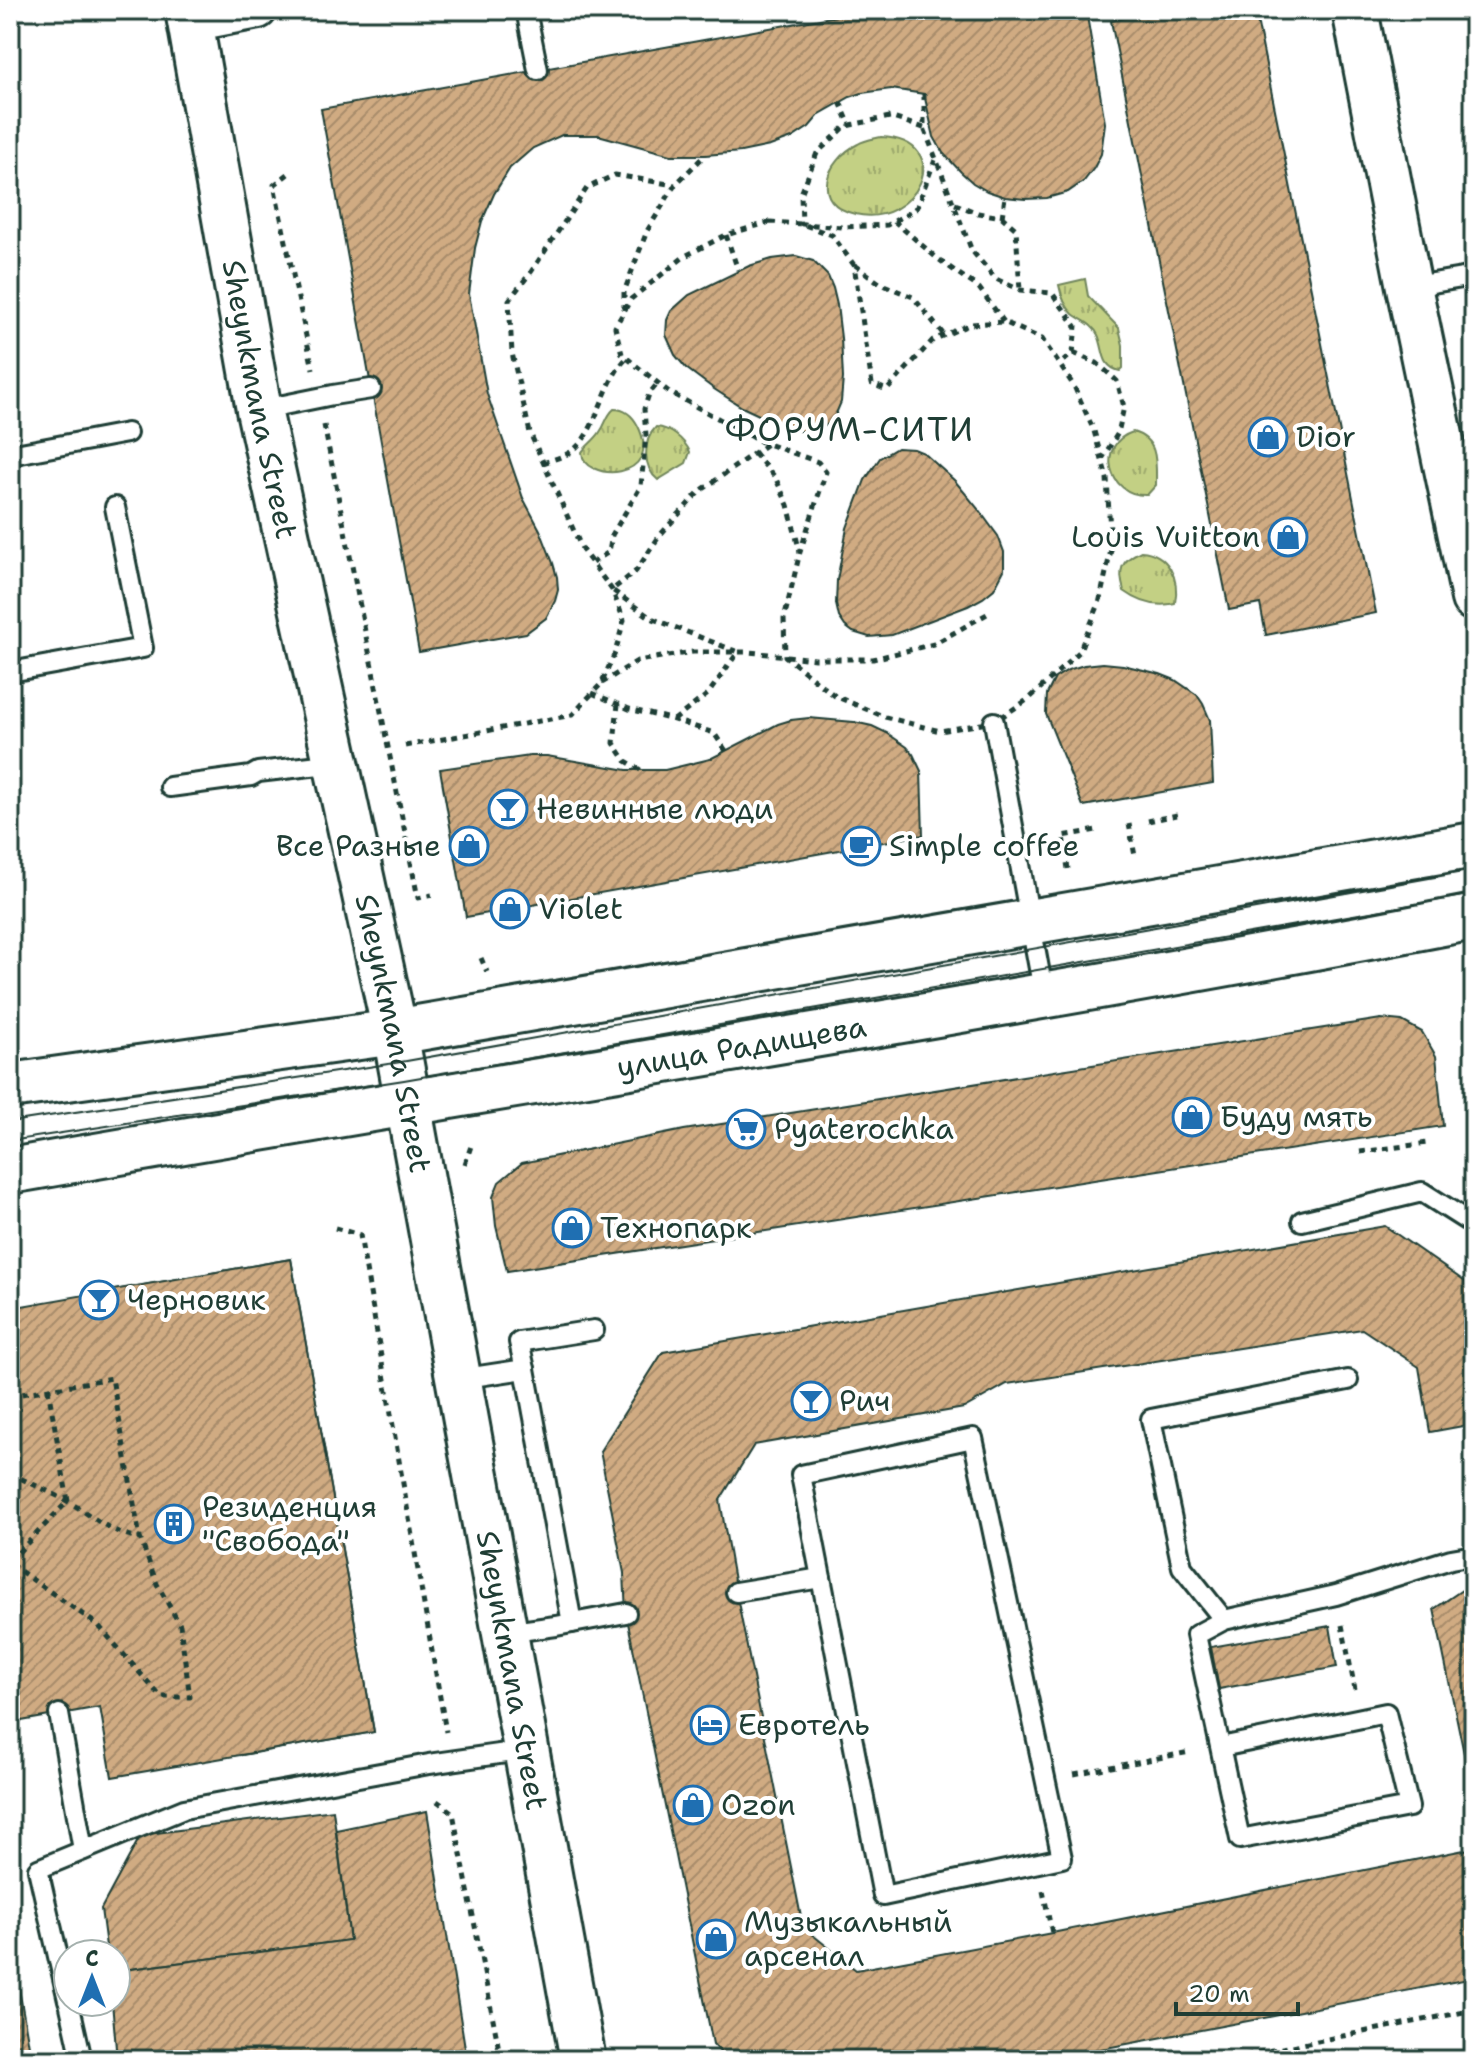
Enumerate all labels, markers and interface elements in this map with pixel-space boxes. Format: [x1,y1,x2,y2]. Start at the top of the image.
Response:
street label: Sheynkmana Street [213,257,308,543]
district label: ФОРУМ-СИТИ [725,406,975,452]
shop icon: Dior [1247,416,1289,458]
place label: Dior [1296,416,1356,457]
place label: Louis Vuitton [1071,516,1260,557]
shop icon: Louis Vuitton [1267,516,1309,558]
bar icon: Невинные люди [487,788,529,830]
place label: Невинные люди [536,788,774,829]
place label: Все Разные [276,825,441,866]
shop icon: Все Разные [448,825,490,867]
cafe icon: Simple coffee [840,825,882,867]
place label: Simple coffee [889,825,1080,866]
shop icon: Violet [489,888,531,930]
place label: Violet [538,888,623,929]
street label: Sheynkmana Street [345,890,441,1176]
street label: улица Радищева [614,1005,870,1088]
shop icon: Буду мять [1171,1096,1213,1138]
place label: Буду мять [1220,1096,1372,1137]
supermarket icon: Pyaterochka [725,1108,767,1150]
place label: Pyaterochka [774,1108,954,1149]
shop icon: Технопарк [551,1207,593,1249]
place label: Технопарк [600,1207,752,1248]
bar icon: Черновик [78,1279,120,1321]
place label: Черновик [127,1279,266,1320]
bar icon: Рич [790,1380,832,1422]
place label: Рич [839,1380,890,1421]
place label: Резиденция "Свобода" [202,1486,377,1561]
building icon: Резиденция "Свобода" [153,1503,195,1545]
street label: Sheynkmana Street [467,1527,558,1813]
hotel icon: Евротель [689,1704,731,1746]
place label: Евротель [738,1704,870,1745]
shop icon: Ozon [672,1784,714,1826]
place label: Ozon [721,1784,796,1825]
place label: Музыкальный арсенал [744,1901,952,1976]
shop icon: Музыкальный арсенал [695,1918,737,1960]
north arrow [52,1938,132,2018]
text: С [85,1944,99,1973]
scale bar [1176,1966,1298,2016]
text: 20 m [1188,1978,1250,2010]

